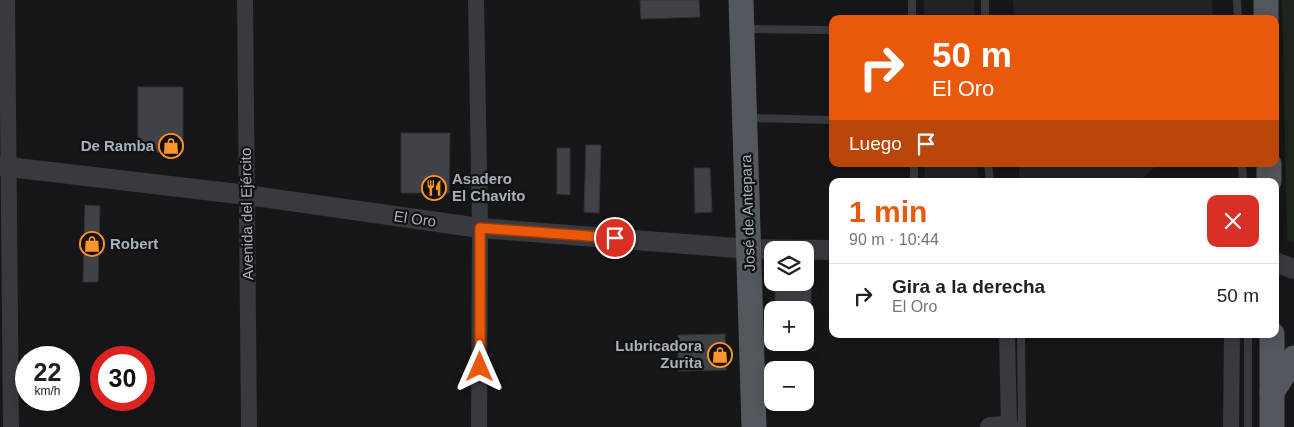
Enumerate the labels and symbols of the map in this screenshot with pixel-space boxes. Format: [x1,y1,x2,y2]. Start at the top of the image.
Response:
shop icon: De Ramba [158,133,184,159]
place label: De Ramba [81,137,155,154]
street label: Avenida del Ejército [237,148,256,280]
street label: José de Antepara [737,154,758,272]
place label: Asadero El Chavito [452,170,525,204]
restaurant icon: Asadero El Chavito [421,175,447,201]
street label: El Oro [393,207,437,230]
pin [594,217,636,259]
shop icon: Robert [79,231,105,257]
place label: Robert [110,235,158,252]
place label: Lubricadora Zurita [615,337,703,371]
position arrow [453,340,505,392]
shop icon: Lubricadora Zurita [707,342,733,368]
speed limit sign: 30 [90,346,155,411]

